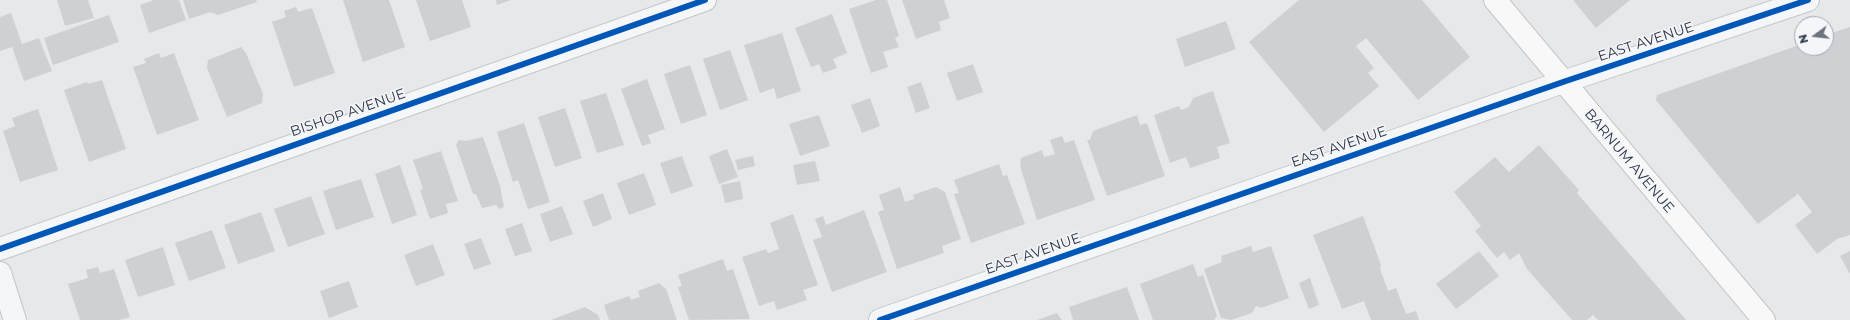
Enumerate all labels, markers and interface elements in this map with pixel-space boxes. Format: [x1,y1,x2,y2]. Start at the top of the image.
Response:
north arrow [1794,16,1834,56]
street label: EAST AVENUE [1596,19,1696,65]
text: N [1795,33,1811,45]
street label: BISHOP AVENUE [288,85,408,141]
street label: BARNUM AVENUE [1581,106,1677,216]
street label: EAST AVENUE [1289,123,1389,171]
street label: EAST AVENUE [983,230,1083,278]

